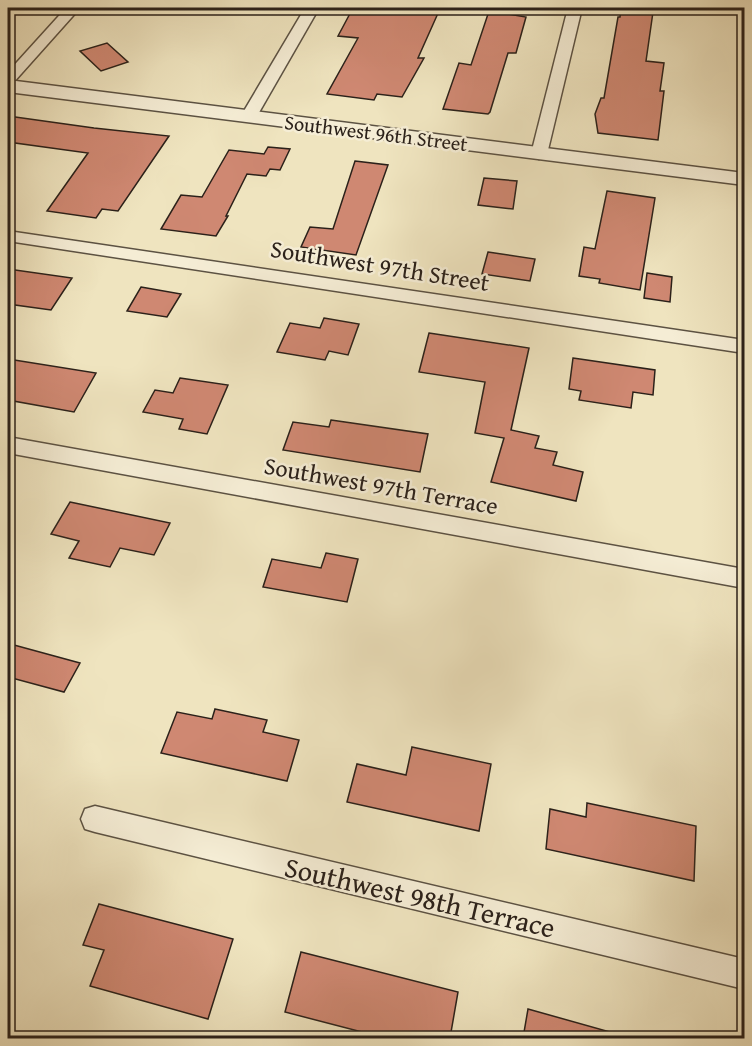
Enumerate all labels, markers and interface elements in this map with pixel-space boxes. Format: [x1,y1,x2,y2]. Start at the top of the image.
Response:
street label: Southwest 96th Street [283,107,469,158]
street label: Southwest 97th Street [268,231,493,300]
street label: Southwest 97th Terrace [261,448,501,523]
street label: Southwest 98th Terrace [281,845,559,948]

